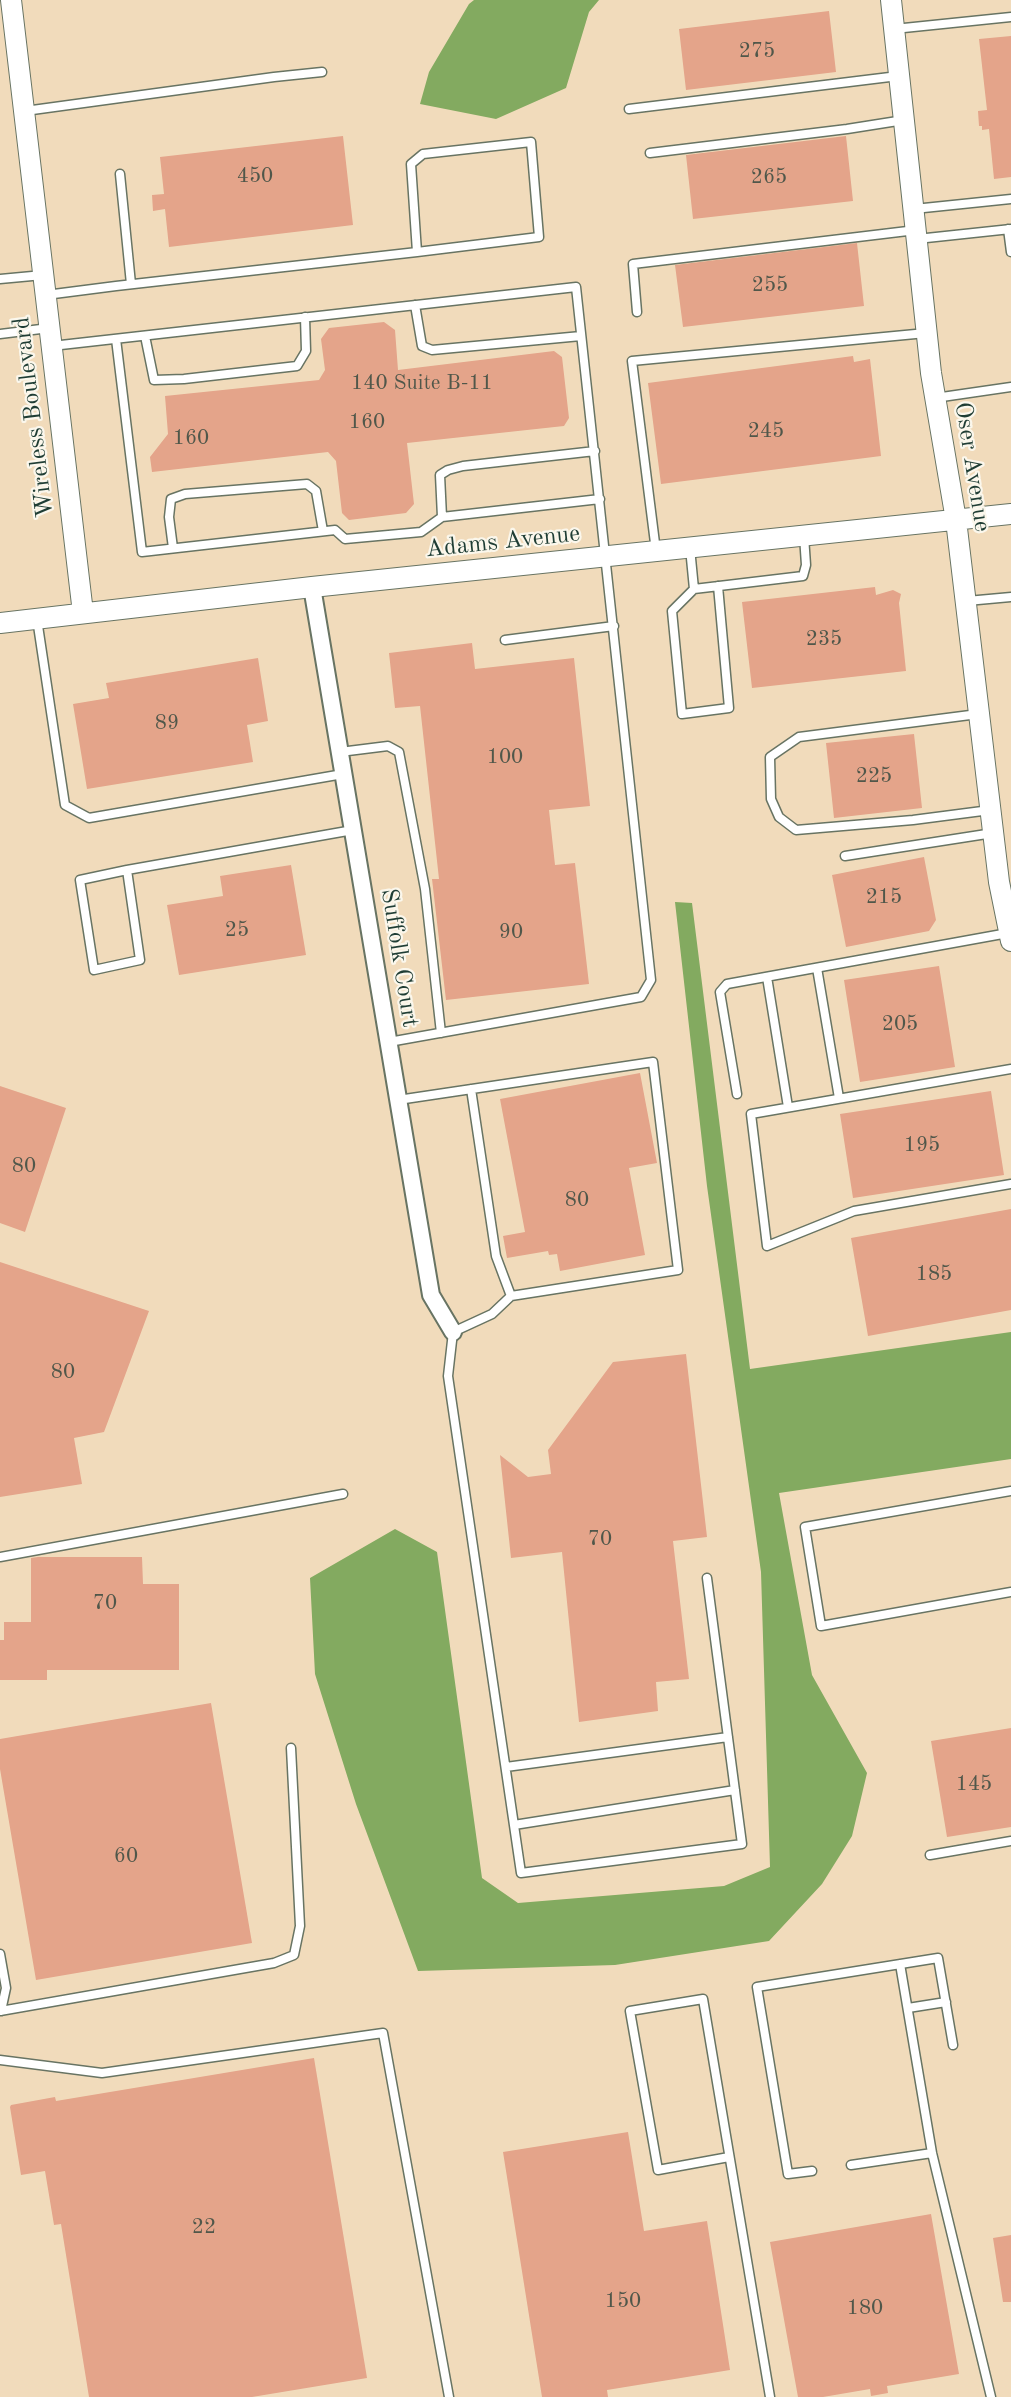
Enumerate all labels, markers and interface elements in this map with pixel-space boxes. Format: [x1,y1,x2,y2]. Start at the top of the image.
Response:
house number: 275 [739,38,775,64]
house number: 450 [237,163,273,189]
house number: 265 [751,164,787,190]
house number: 255 [752,272,788,298]
street label: Wireless Boulevard [7,315,61,519]
house number: 140 Suite B-11 [351,370,493,396]
street label: Oser Avenue [948,400,996,534]
house number: 160 [349,409,385,435]
house number: 245 [748,418,784,444]
house number: 160 [173,425,209,451]
street label: Adams Avenue [424,520,582,564]
house number: 235 [806,626,842,652]
house number: 89 [155,710,179,736]
house number: 100 [487,744,523,770]
house number: 225 [856,763,892,789]
house number: 215 [866,884,902,910]
street label: Suffolk Court [374,887,424,1029]
house number: 25 [225,917,249,943]
house number: 90 [499,919,523,945]
house number: 205 [882,1011,918,1037]
house number: 195 [904,1132,940,1158]
house number: 80 [12,1153,36,1179]
house number: 80 [565,1187,589,1213]
house number: 185 [916,1261,952,1287]
house number: 80 [51,1359,75,1385]
house number: 70 [588,1526,612,1552]
house number: 70 [93,1590,117,1616]
house number: 145 [956,1771,992,1797]
house number: 60 [114,1843,138,1869]
house number: 22 [192,2214,216,2240]
house number: 150 [605,2288,641,2314]
house number: 180 [847,2295,883,2321]

